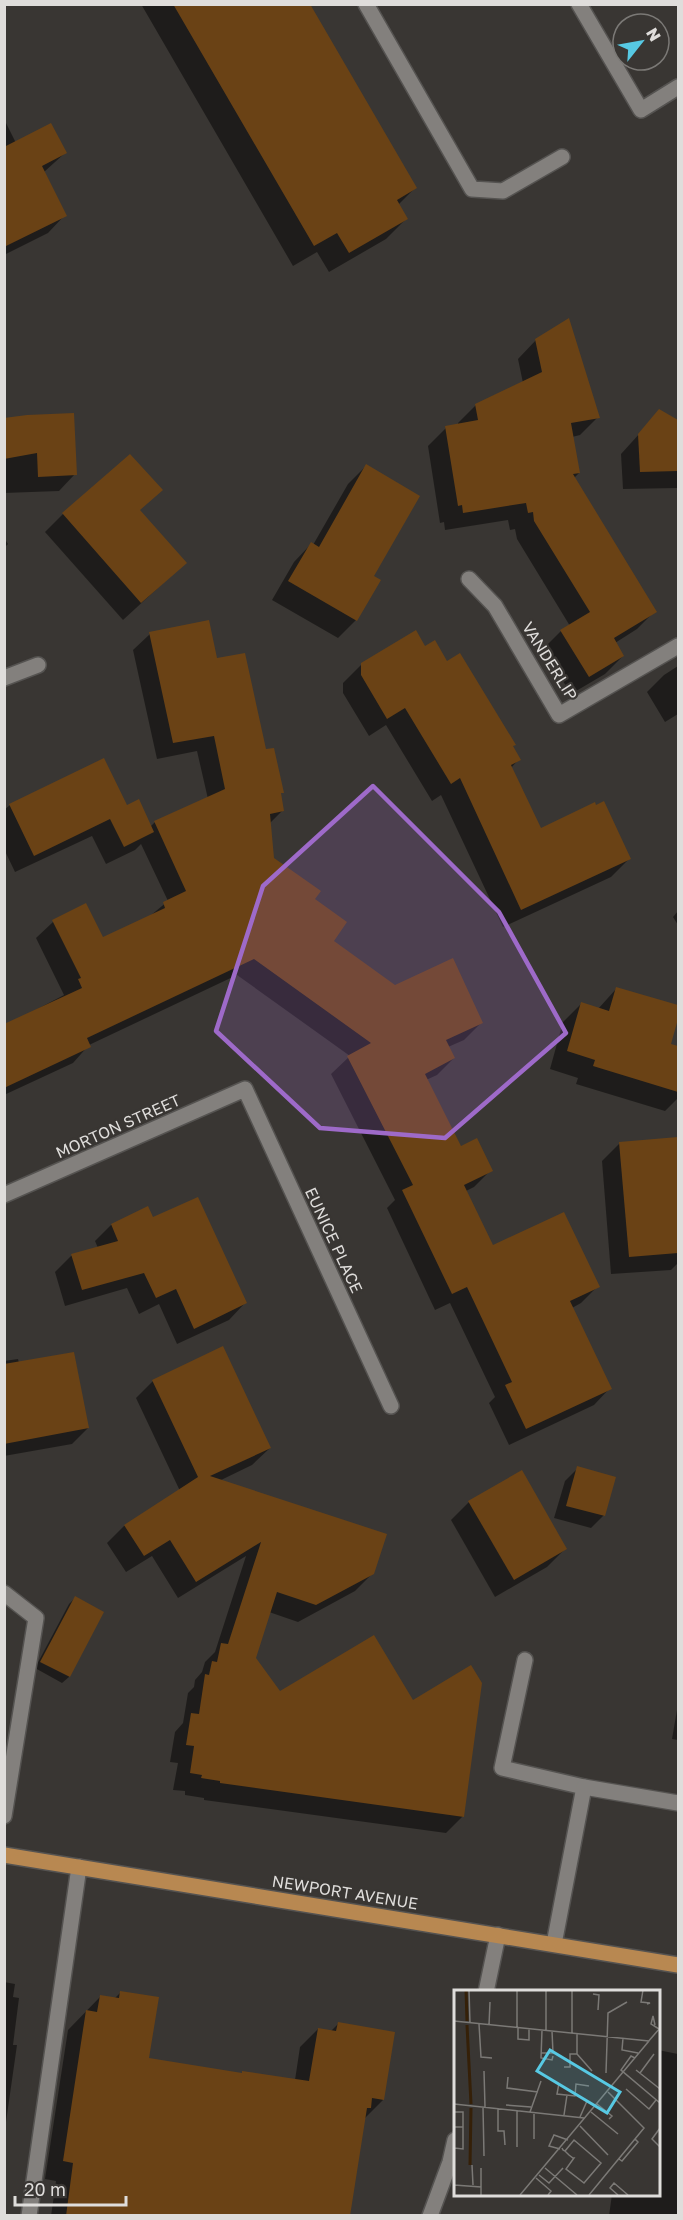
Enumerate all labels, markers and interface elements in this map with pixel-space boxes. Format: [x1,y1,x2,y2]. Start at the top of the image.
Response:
north arrow [611,12,671,72]
text: N [642,24,666,45]
street label: VANDERLIP [518,618,582,704]
street label: MORTON STREET [53,1090,184,1162]
street label: EUNICE PLACE [301,1184,367,1296]
street label: NEWPORT AVENUE [271,1871,419,1913]
inset map [454,1990,659,2196]
scale bar [15,2169,126,2207]
text: 20 m [24,2178,66,2200]

